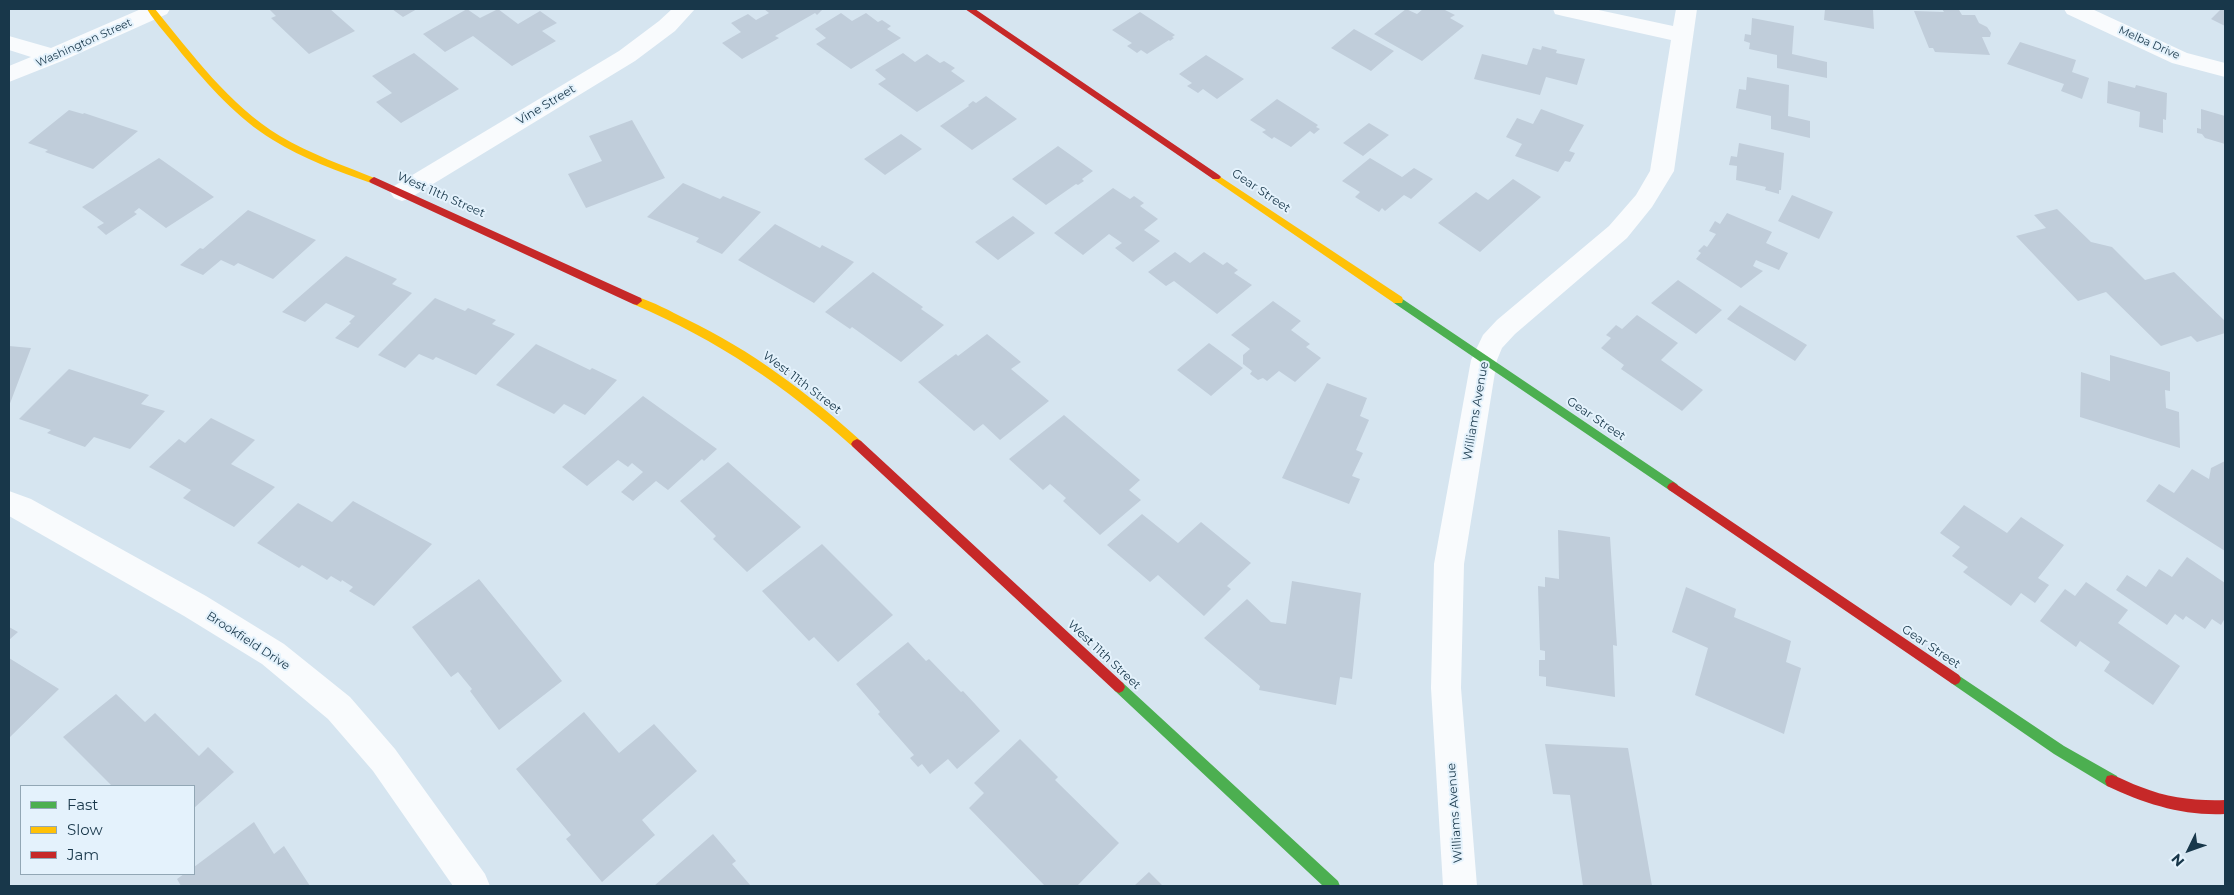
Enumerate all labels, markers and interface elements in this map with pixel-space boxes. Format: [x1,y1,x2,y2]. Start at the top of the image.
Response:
street label: Washington Street [34,16,134,70]
street label: Melba Drive [2116,24,2182,62]
street label: Vine Street [514,82,578,128]
street label: Gear Street [1229,166,1293,216]
street label: West 11th Street [395,169,487,221]
street label: West 11th Street [760,349,844,417]
street label: Williams Avenue [1460,360,1492,462]
street label: Gear Street [1564,394,1628,444]
street label: Brookfield Drive [204,609,292,673]
street label: West 11th Street [1064,617,1144,693]
street label: Gear Street [1899,622,1963,672]
street label: Williams Avenue [1444,763,1466,863]
legend [20,785,195,875]
text: Fast [67,795,98,814]
text: Slow [67,820,103,839]
north arrow [2164,825,2214,875]
text: Jam [67,845,99,864]
text: N [2167,850,2188,870]

